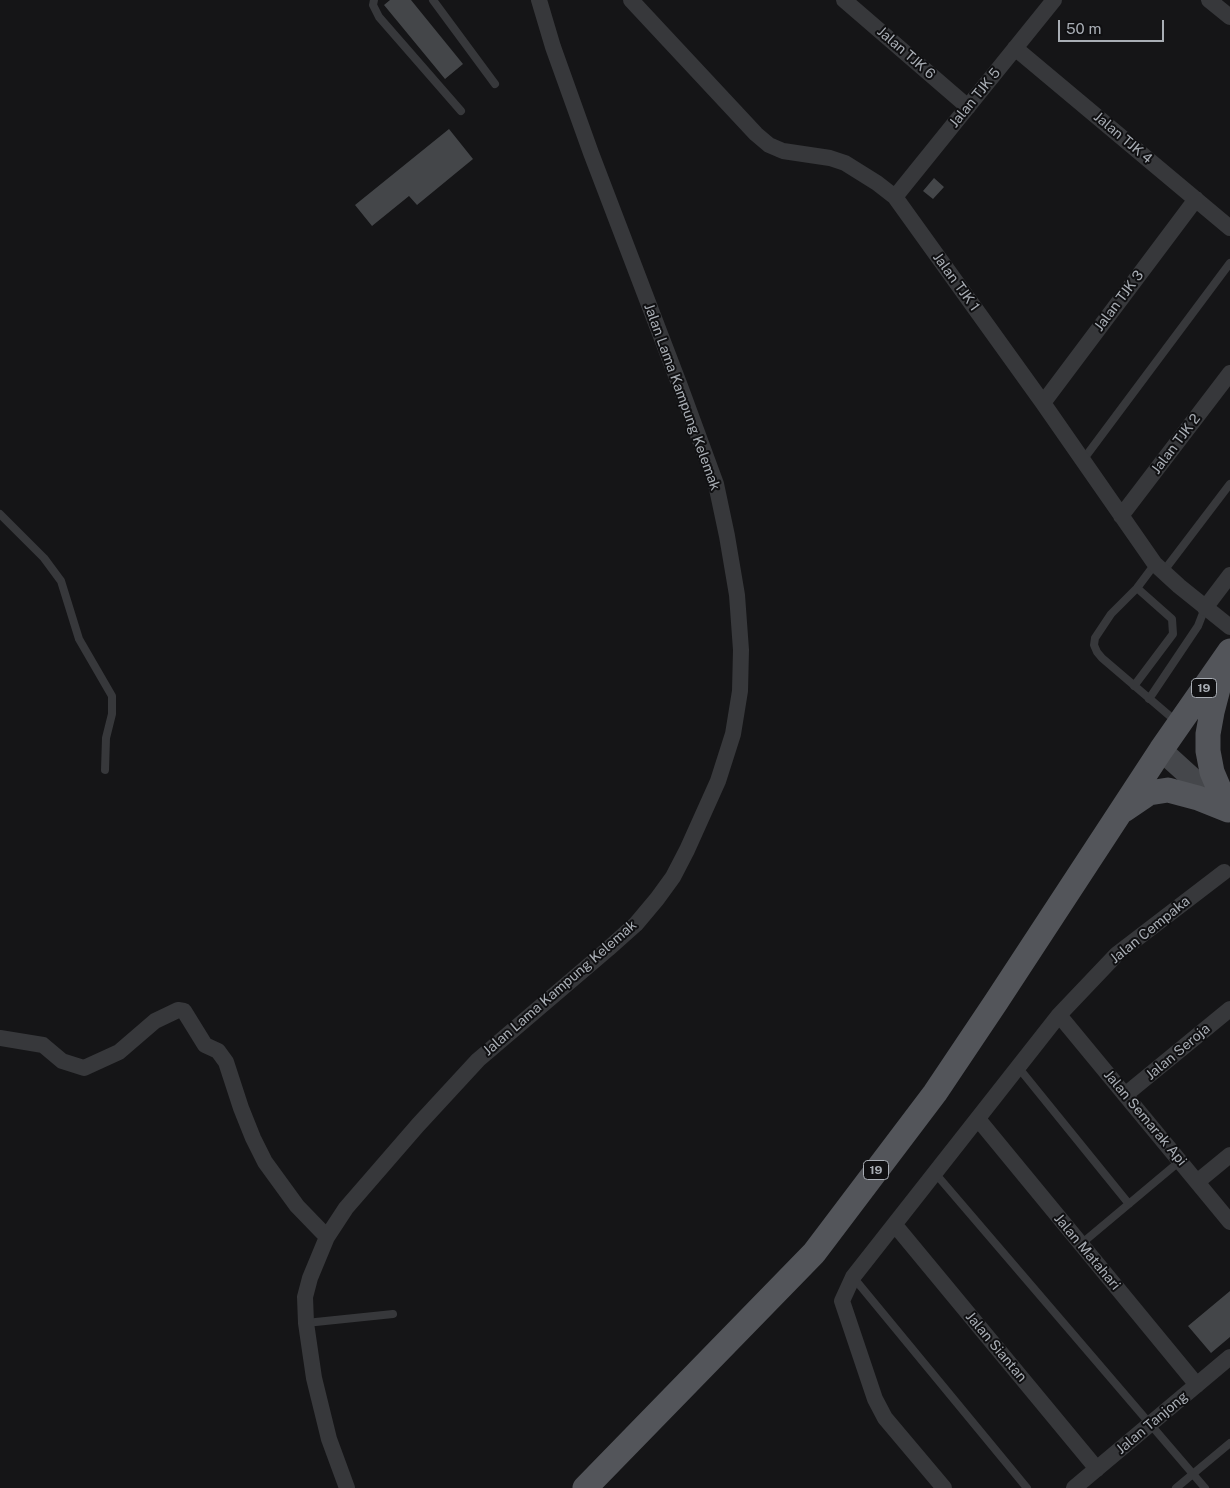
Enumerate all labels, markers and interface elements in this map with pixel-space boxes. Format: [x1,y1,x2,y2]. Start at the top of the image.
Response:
scale bar [1060,10,1166,42]
text: 50 m [1066,20,1101,37]
street label: Jalan TJK 6 [874,23,938,83]
street label: Jalan TJK 5 [946,65,1004,131]
street label: Jalan TJK 4 [1090,109,1156,167]
street label: Jalan TJK 1 [929,249,983,315]
street label: Jalan TJK 3 [1091,267,1147,335]
street label: Jalan Lama Kampung Kelemak [640,301,724,493]
street label: Jalan TJK 2 [1148,411,1204,477]
road number: 19 [1192,678,1216,698]
street label: Jalan Cempaka [1107,893,1193,967]
street label: Jalan Lama Kampung Kelemak [480,917,640,1059]
street label: Jalan Seroja [1143,1020,1213,1084]
street label: Jalan Semarak Api [1100,1067,1190,1169]
road number: 19 [864,1160,888,1180]
street label: Jalan Matahari [1050,1211,1124,1293]
street label: Jalan Siantan [962,1309,1030,1385]
street label: Jalan Tanjong [1113,1388,1191,1458]

